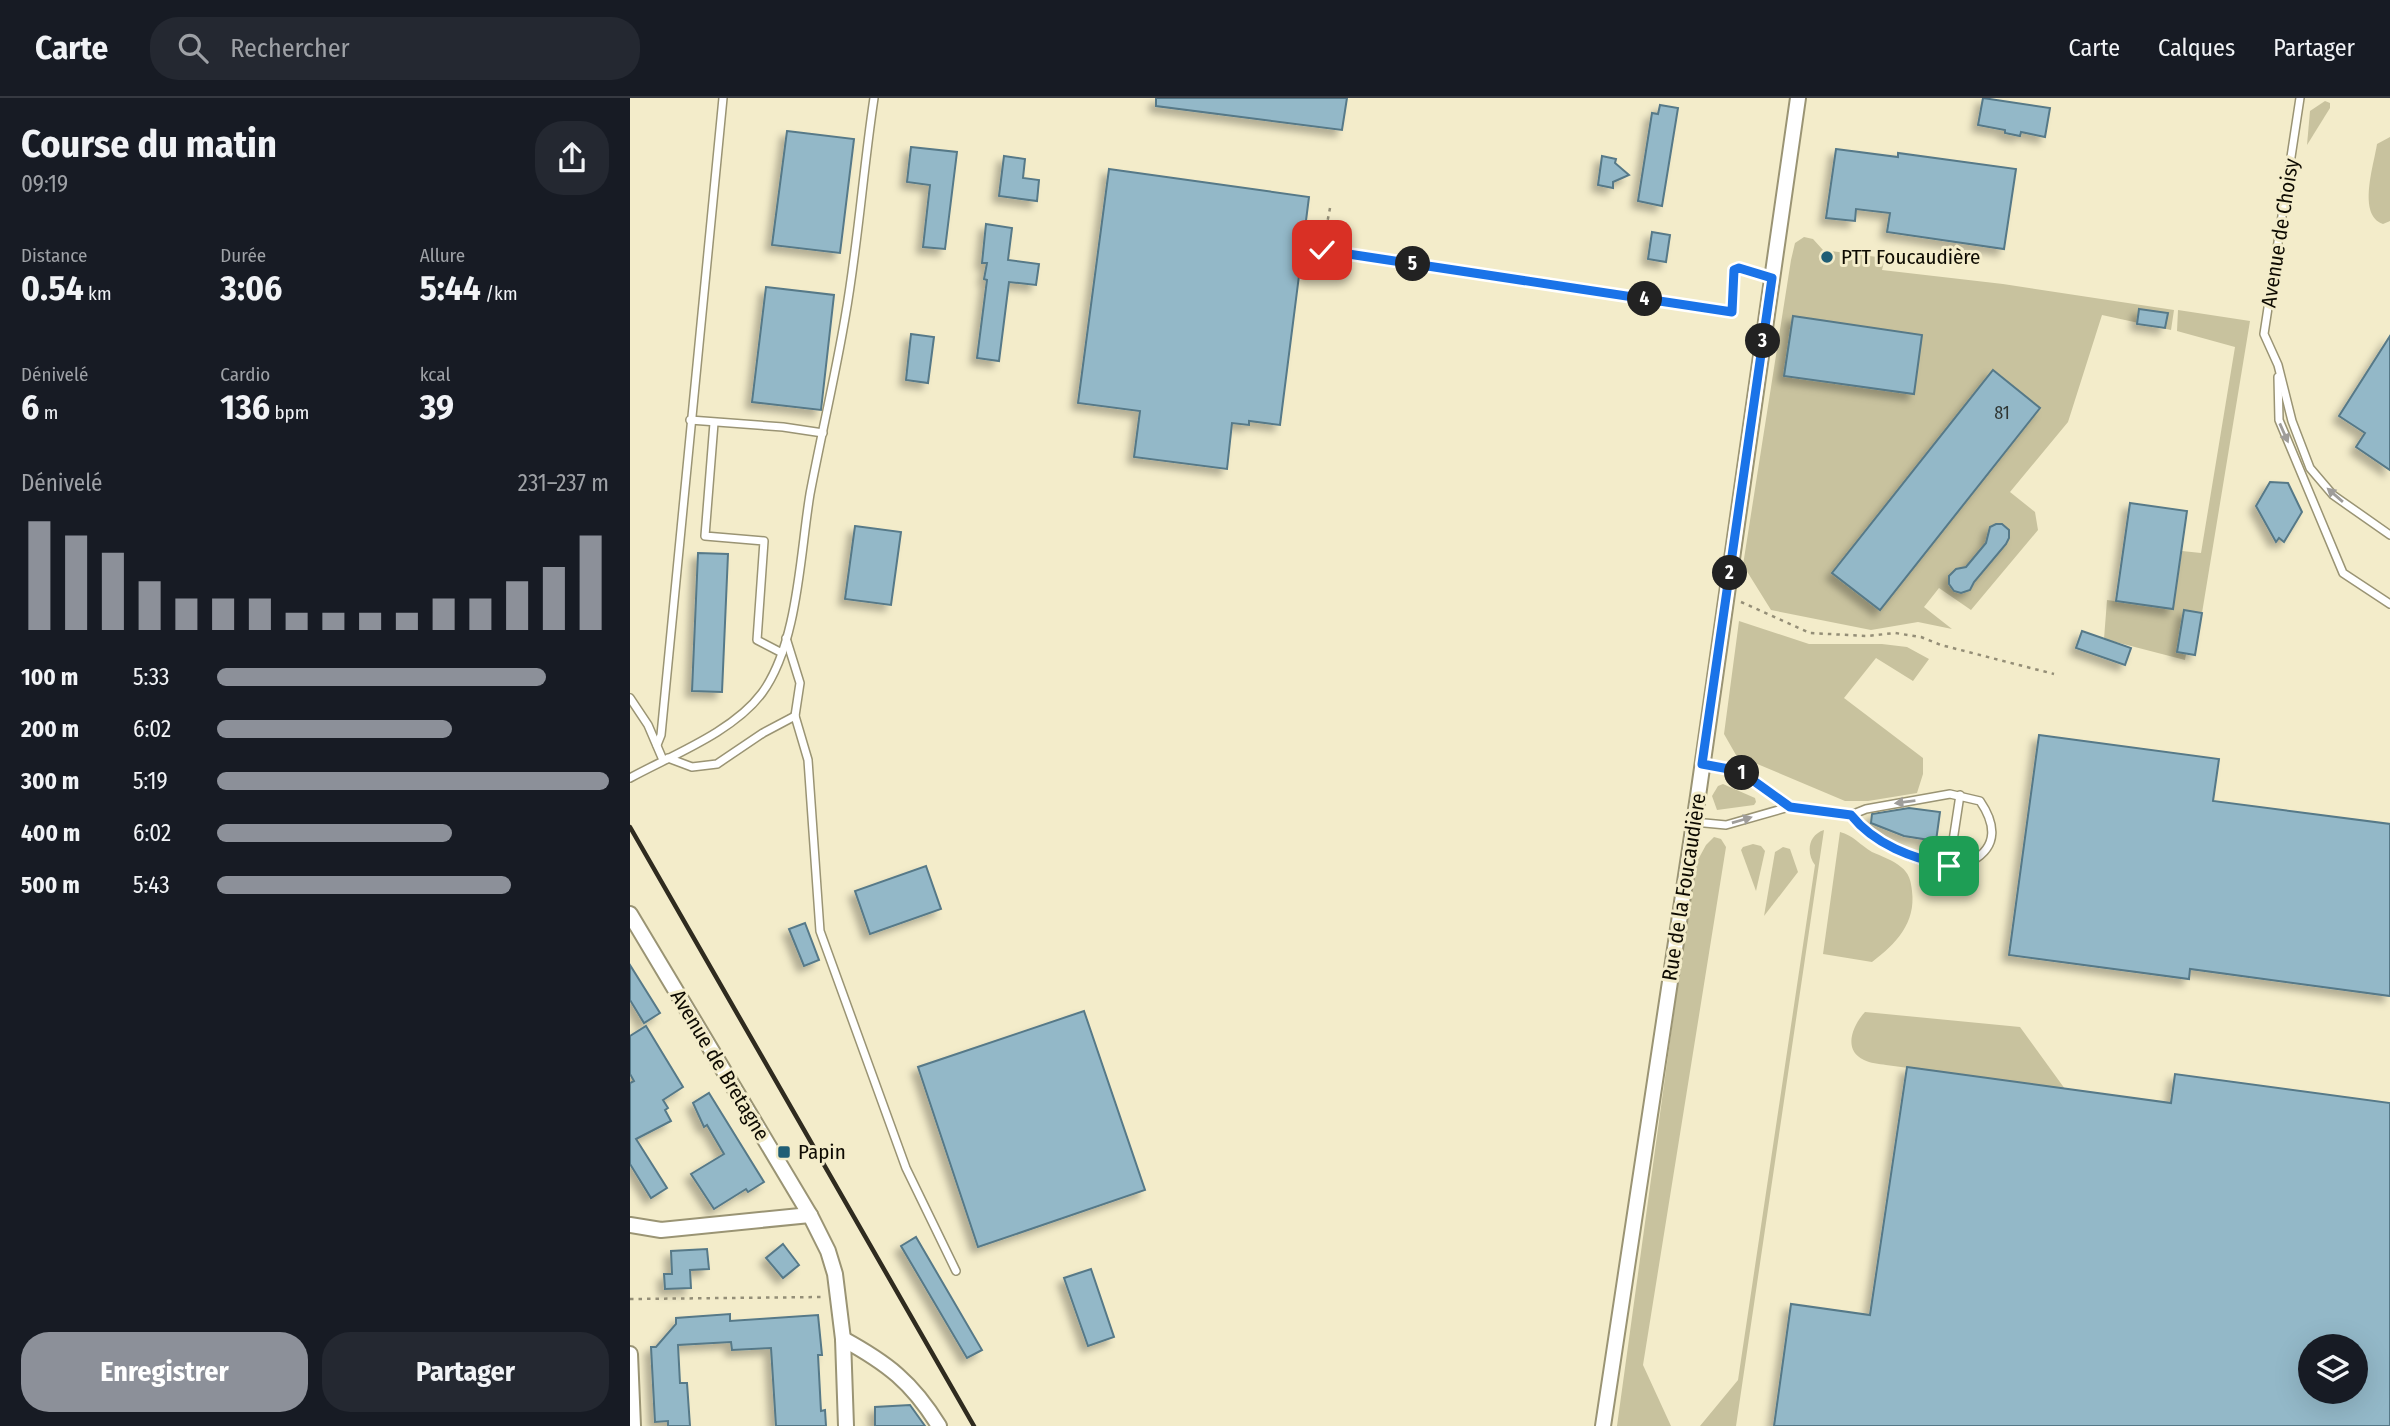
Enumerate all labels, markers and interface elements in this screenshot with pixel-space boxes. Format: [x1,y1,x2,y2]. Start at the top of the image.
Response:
search box [150,17,640,80]
text: Carte [35,28,108,68]
icon: search [174,29,212,67]
text: Rechercher [230,33,350,64]
text: Carte [2069,34,2120,62]
text: Calques [2158,34,2235,62]
text: Partager [2273,34,2355,62]
text: Course du matin [21,121,277,167]
button: share [535,121,609,195]
street label: Avenue de Choisy [2255,156,2305,309]
text: 09:19 [21,170,68,198]
pin [1292,220,1352,280]
icon: check [1303,231,1341,269]
text: Distance [21,244,88,267]
text: Durée [220,244,266,267]
text: Allure [420,244,465,267]
place label: PTT Foucaudière [1841,244,1980,270]
pin: 5 [1396,246,1430,282]
marker: PTT Foucaudière [1819,249,1835,265]
text: 5 [1408,252,1417,275]
text: 0.54 [21,267,84,309]
text: 3:06 [220,267,282,309]
text: 5:44 [420,267,481,309]
text: km [84,282,112,305]
text: /km [481,282,518,305]
pin: 4 [1628,282,1662,316]
text: 4 [1640,287,1649,310]
pin: 3 [1746,324,1780,358]
text: 3 [1758,329,1767,352]
text: Dénivelé [21,363,88,386]
text: Cardio [220,363,270,386]
text: kcal [420,363,450,386]
text: 6 [21,386,39,428]
text: 136 [220,386,270,428]
text: 39 [420,386,454,428]
text: m [39,401,58,424]
text: bpm [270,401,309,424]
house number: 81 [1994,402,2010,424]
one-way arrow [2279,422,2290,443]
text: Dénivelé [21,469,102,497]
text: 231–237 m [518,469,609,497]
one-way arrow [2326,487,2344,503]
pin: 2 [1712,556,1748,590]
text: 2 [1725,561,1734,584]
text: 100 m [21,663,78,691]
text: 5:33 [133,663,169,691]
text: 200 m [21,715,79,743]
text: 6:02 [133,715,171,743]
pin: 1 [1724,756,1760,790]
text: 1 [1737,761,1746,784]
text: 300 m [21,767,79,795]
text: 5:19 [133,767,168,795]
street label: Rue de la Foucaudière [1656,791,1712,983]
one-way arrow [1893,797,1915,808]
one-way arrow [1732,815,1753,825]
text: 400 m [21,819,80,847]
text: 6:02 [133,819,171,847]
pin [1919,836,1979,896]
icon: arrive [1930,847,1968,885]
text: 500 m [21,871,80,899]
text: 5:43 [133,871,170,899]
street label: Avenue de Bretagne [665,985,775,1145]
place label: Papin [798,1139,846,1165]
marker: Papin [776,1144,792,1160]
button: Enregistrer [21,1332,308,1412]
button: Partager [322,1332,609,1412]
map controls [2298,1334,2368,1404]
button: layers [2298,1334,2368,1404]

